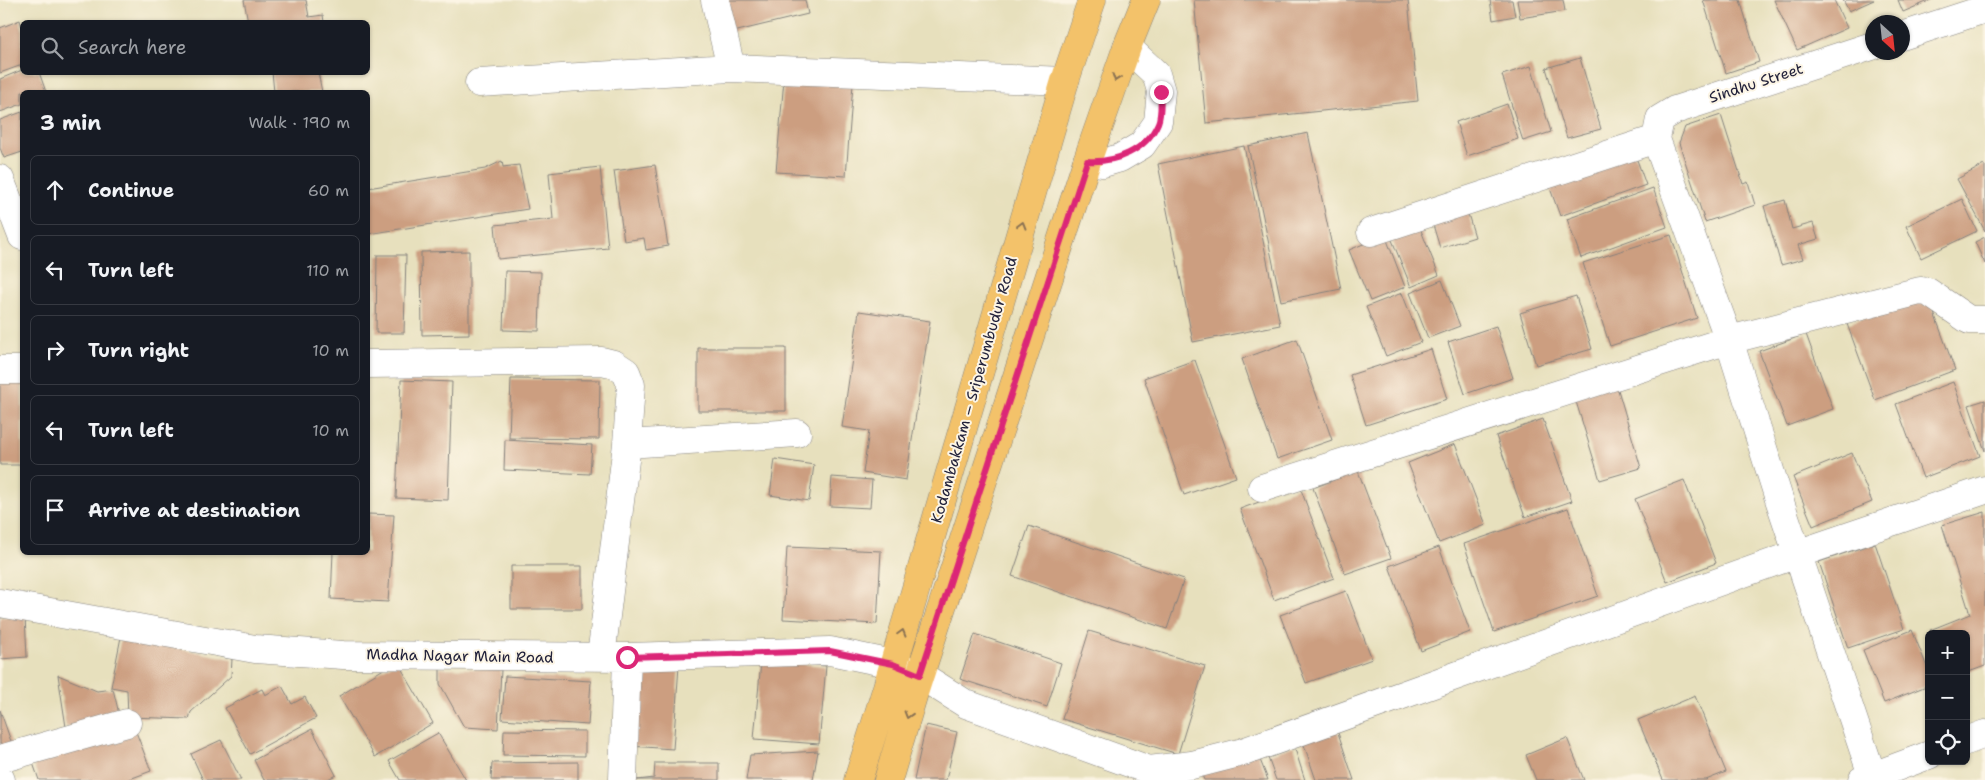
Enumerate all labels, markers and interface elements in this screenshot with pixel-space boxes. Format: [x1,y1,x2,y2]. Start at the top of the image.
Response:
north arrow [1865,15,1910,60]
search box [20,20,370,75]
icon: search [38,34,66,62]
text: Search here [78,35,187,60]
street label: Sindhu Street [1706,58,1806,108]
one-way arrow [1112,73,1122,82]
route end [1150,81,1173,104]
text: 3 min [40,109,101,137]
text: Walk · 190 m [248,112,350,133]
icon: ahead [41,176,69,204]
text: Continue [88,178,174,203]
text: 60 m [308,180,349,201]
one-way arrow [1017,222,1027,230]
street label: Kodambakkam – Sriperumbudur Road [926,254,1022,525]
icon: left [41,256,69,284]
text: Turn left [88,258,174,283]
text: 110 m [306,260,349,281]
icon: right [41,336,69,364]
text: Turn right [88,338,189,363]
text: 10 m [312,340,349,361]
icon: left [41,416,69,444]
text: Turn left [88,418,174,443]
text: 10 m [312,420,349,441]
icon: arrive [41,496,69,524]
text: Arrive at destination [88,498,300,523]
one-way arrow [897,629,907,637]
map controls [1925,630,1970,765]
button: + [1925,630,1970,675]
street label: Madha Nagar Main Road [366,644,554,668]
route start [616,646,639,669]
button: − [1925,675,1970,720]
one-way arrow [903,710,913,718]
button: locate [1925,720,1970,765]

